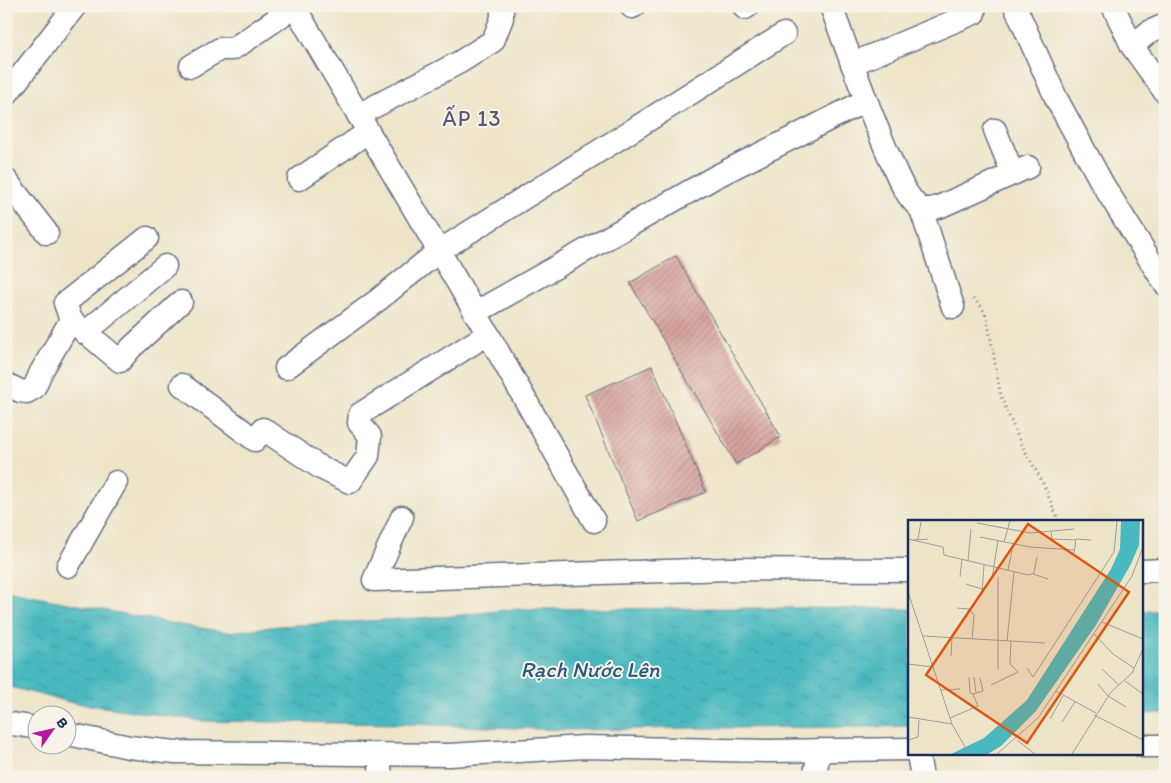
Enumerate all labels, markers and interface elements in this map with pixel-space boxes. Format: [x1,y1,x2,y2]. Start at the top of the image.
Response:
district label: ẤP 13 [443,105,501,132]
inset map [908,520,1144,756]
water label: Rạch Nước Lên [521,656,660,683]
north arrow [28,706,78,756]
text: B [53,715,72,732]

